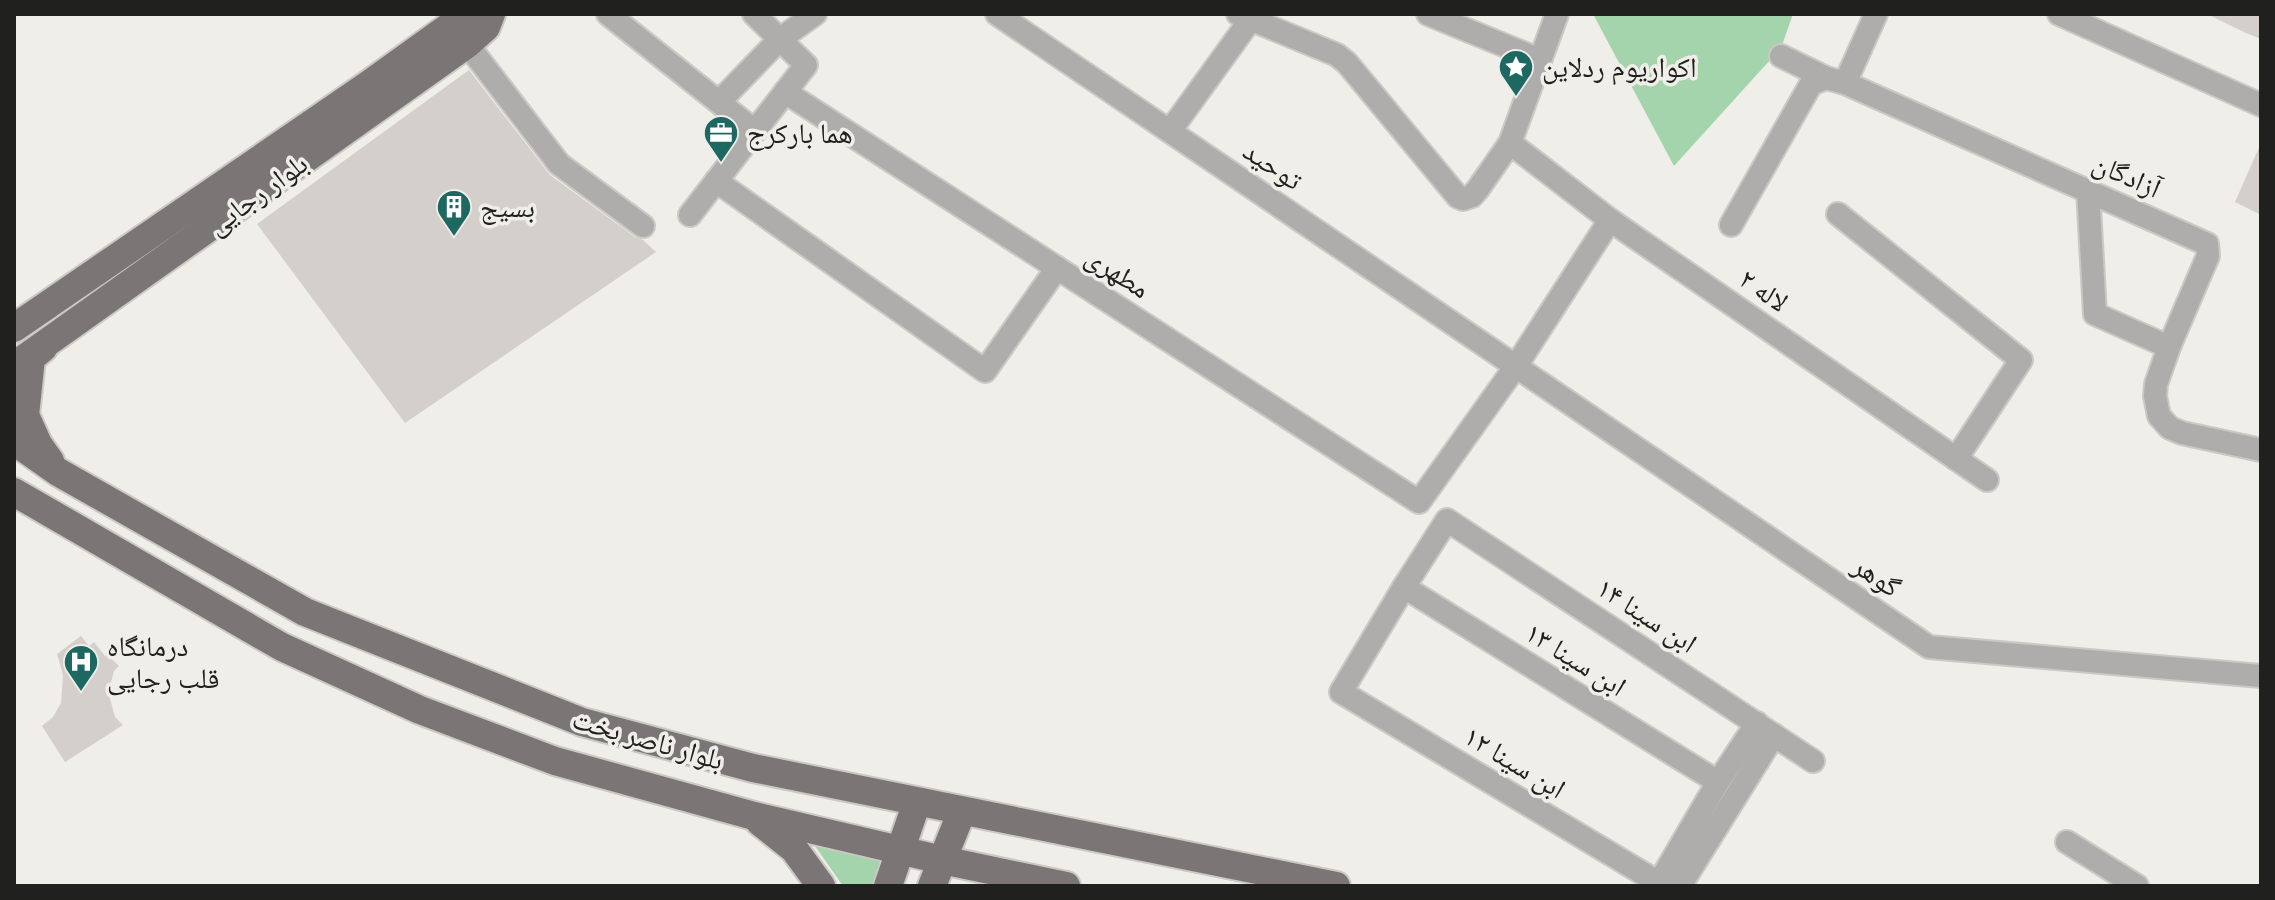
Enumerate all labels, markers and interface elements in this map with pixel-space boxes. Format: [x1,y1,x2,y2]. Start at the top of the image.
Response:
place icon: اکواریوم ردلاین [1497,48,1535,98]
place label: اکواریوم ردلاین [1542,51,1697,86]
office icon: هما بارکرج [702,114,740,164]
place label: هما بارکرج [747,117,853,151]
street label: توحید [1237,134,1308,197]
street label: آزادگان [2088,146,2167,205]
street label: بلوار رجایی [201,147,315,243]
building icon: بسیج [435,188,473,238]
place label: بسیج [480,191,535,225]
street label: مطهری [1080,240,1156,305]
street label: لاله ۲ [1734,262,1795,317]
street label: گوهر [1846,548,1907,604]
street label: ابن سینا ۱۴ [1590,571,1703,661]
street label: ابن سینا ۱۳ [1519,616,1632,704]
place label: درمانگاه قلب رجایی [107,630,219,696]
hospital icon: درمانگاه قلب رجایی [62,643,100,693]
street label: بلوار ناصر بخت [569,702,727,776]
street label: ابن سینا ۱۲ [1458,719,1571,806]

